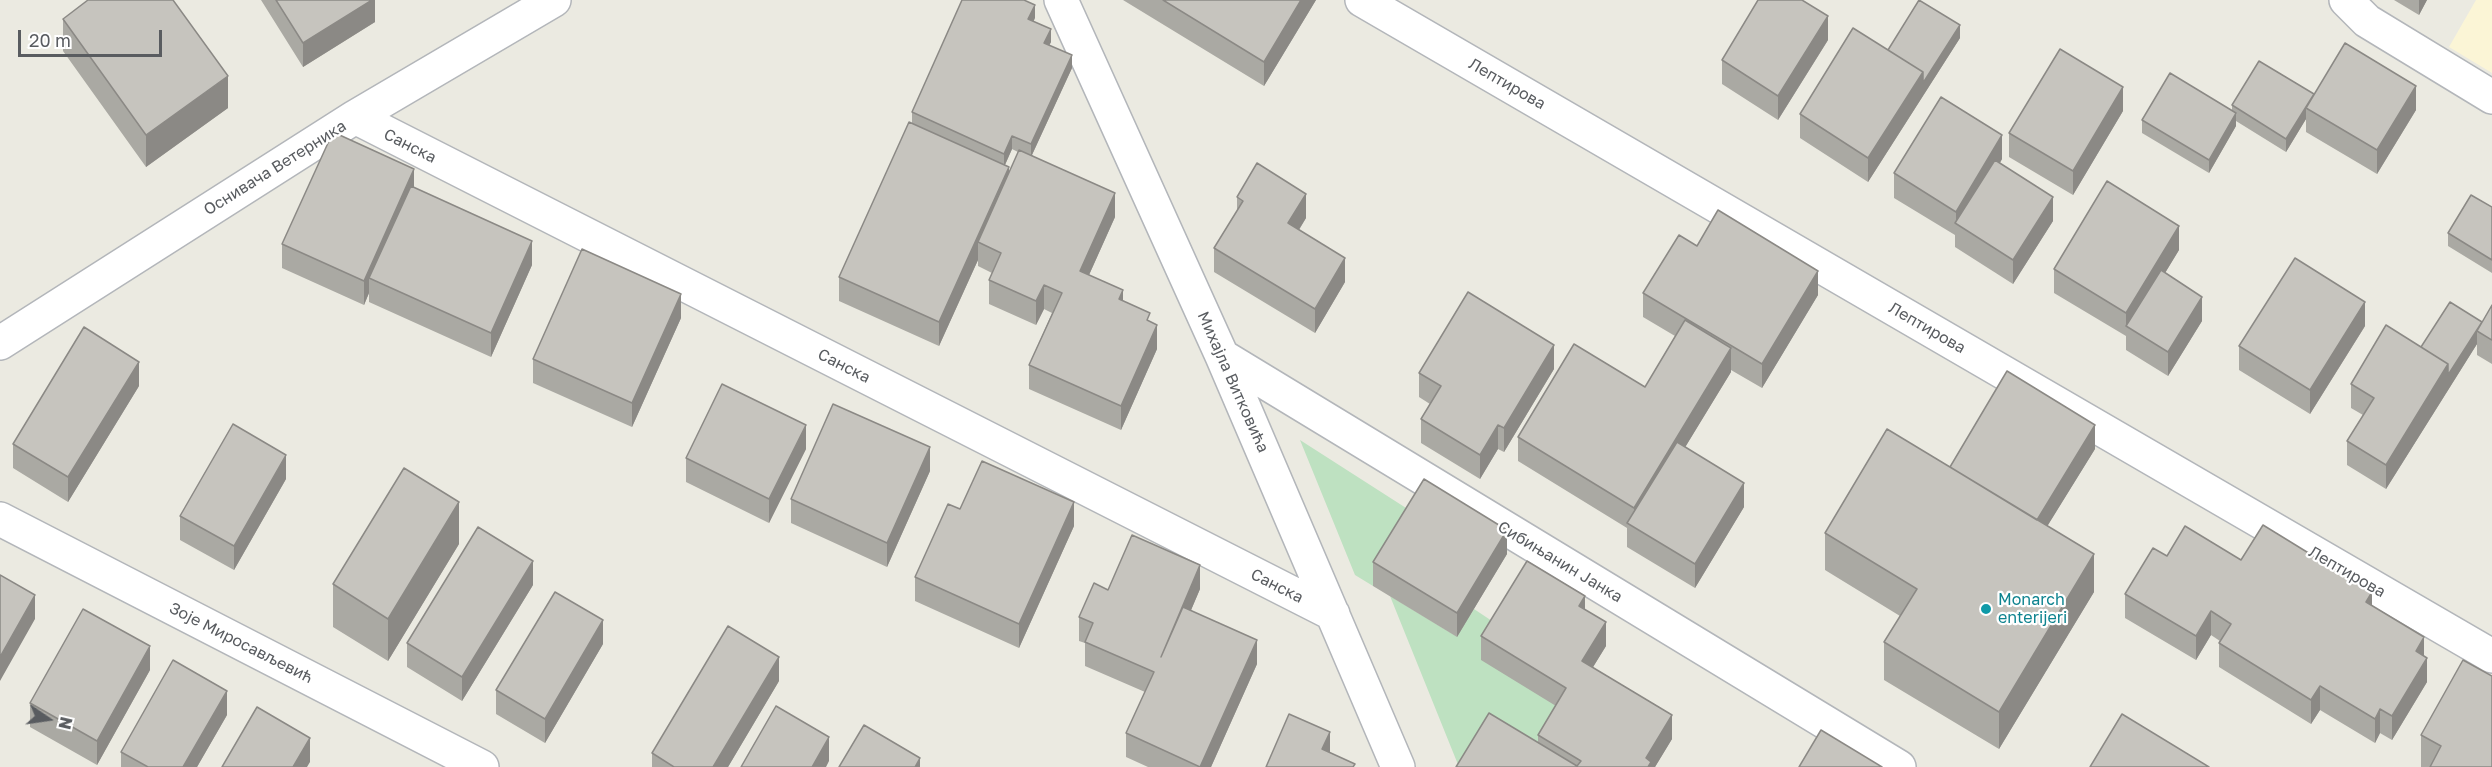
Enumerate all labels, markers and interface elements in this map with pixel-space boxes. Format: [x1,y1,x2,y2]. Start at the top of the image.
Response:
scale bar [21,18,165,56]
text: 20 m [29,29,71,51]
street label: Лептирова [1465,54,1549,114]
street label: Оснивача Ветерника [200,116,350,220]
street label: Санска [380,125,440,167]
street label: Лептирова [1885,298,1969,358]
street label: Михајла Витковића [1193,308,1273,456]
street label: Санска [814,345,874,387]
street label: Сибињанин Јанка [1494,517,1626,607]
street label: Лептирова [2305,542,2389,602]
street label: Санска [1247,565,1307,607]
place label: Monarch enterijeri [1998,590,2067,628]
street label: Зоје Миросављевић [166,598,316,688]
marker: Monarch enterijeri [1979,602,1993,616]
north arrow [18,689,78,749]
text: N [54,715,77,731]

